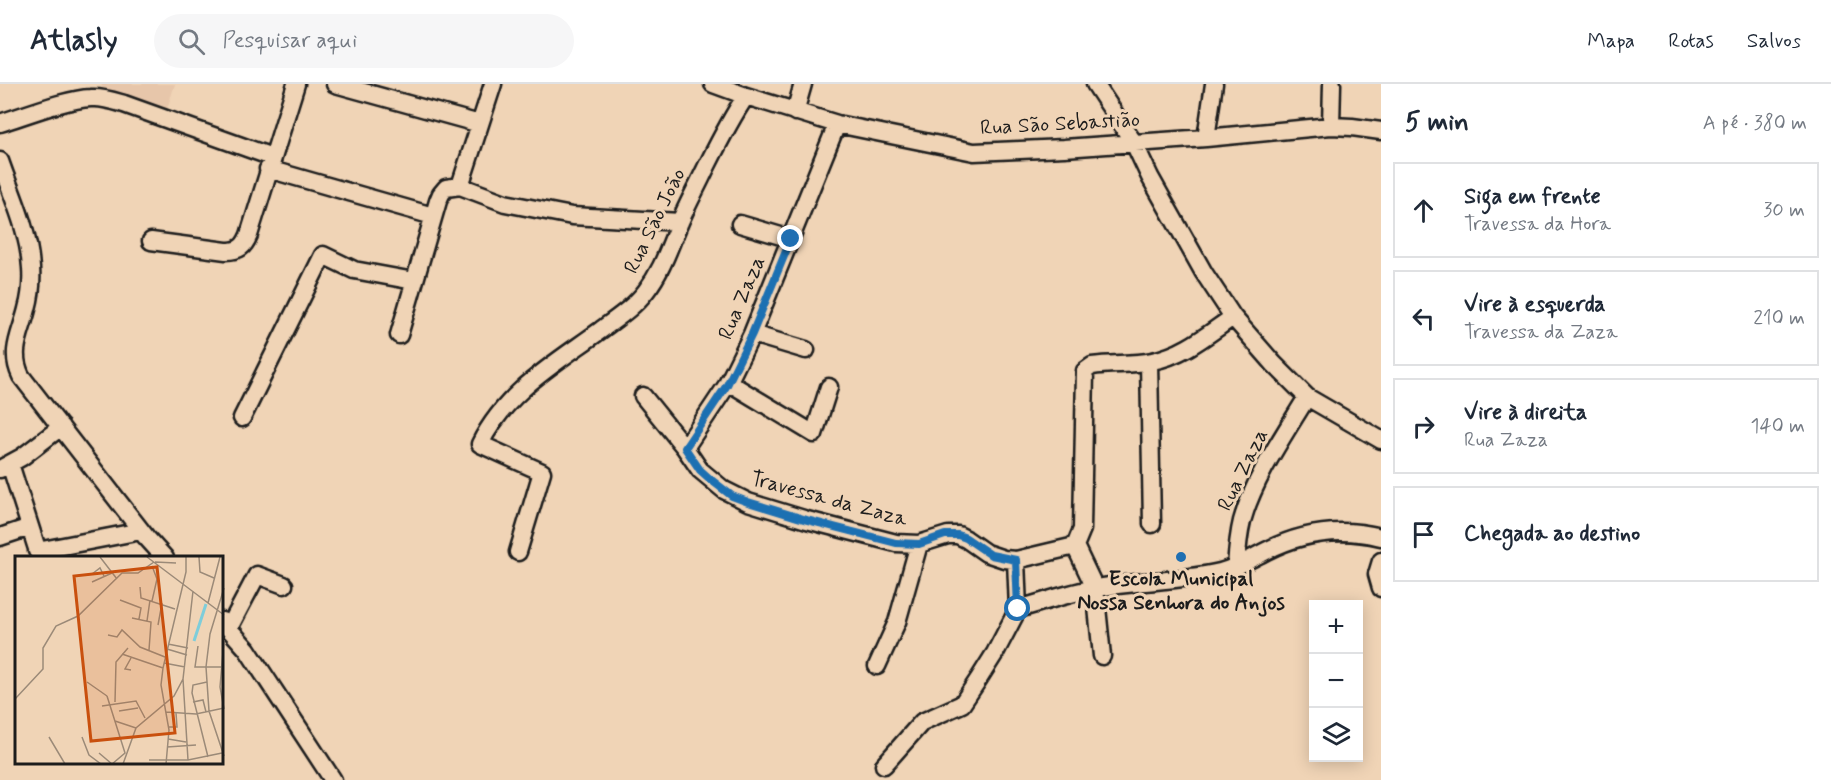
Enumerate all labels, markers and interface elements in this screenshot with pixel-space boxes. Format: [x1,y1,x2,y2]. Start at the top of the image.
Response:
search box [154,14,574,68]
text: Atlasly [30,23,118,60]
icon: search [175,25,208,58]
text: Pesquisar aqui [223,27,357,55]
text: Mapa [1587,27,1635,55]
text: Rotas [1668,27,1714,55]
text: Salvos [1747,27,1801,55]
street label: Rua São Sebastião [979,106,1141,142]
text: 5 min [1405,106,1469,140]
text: A pé · 380 m [1703,110,1807,137]
street label: Rua São João [617,164,693,278]
text: Siga em frente [1464,183,1601,211]
icon: ahead [1407,194,1440,227]
text: 30 m [1763,197,1805,224]
text: Travessa da Hora [1464,211,1611,238]
route end [777,225,803,251]
street label: Rua Zaza [712,252,772,344]
text: Vire à esquerda [1464,291,1605,319]
icon: left [1407,302,1440,335]
text: 210 m [1753,305,1805,332]
text: Travessa da Zaza [1464,319,1618,346]
text: Vire à direita [1464,399,1587,427]
icon: right [1407,410,1440,443]
text: 140 m [1751,413,1805,440]
street label: Rua Zaza [1211,424,1275,516]
text: Rua Zaza [1464,427,1548,454]
street label: Travessa da Zaza [747,465,911,534]
icon: arrive [1407,518,1440,551]
text: Chegada ao destino [1464,520,1640,548]
marker: Escola Municipal Nossa Senhora do Anjos [1174,550,1188,564]
inset map [15,556,224,765]
place label: Escola Municipal Nossa Senhora do Anjos [1077,565,1285,617]
route start [1004,595,1030,621]
map controls [1309,600,1363,762]
button: + [1309,600,1363,654]
button: − [1309,654,1363,708]
button: layers [1309,708,1363,762]

